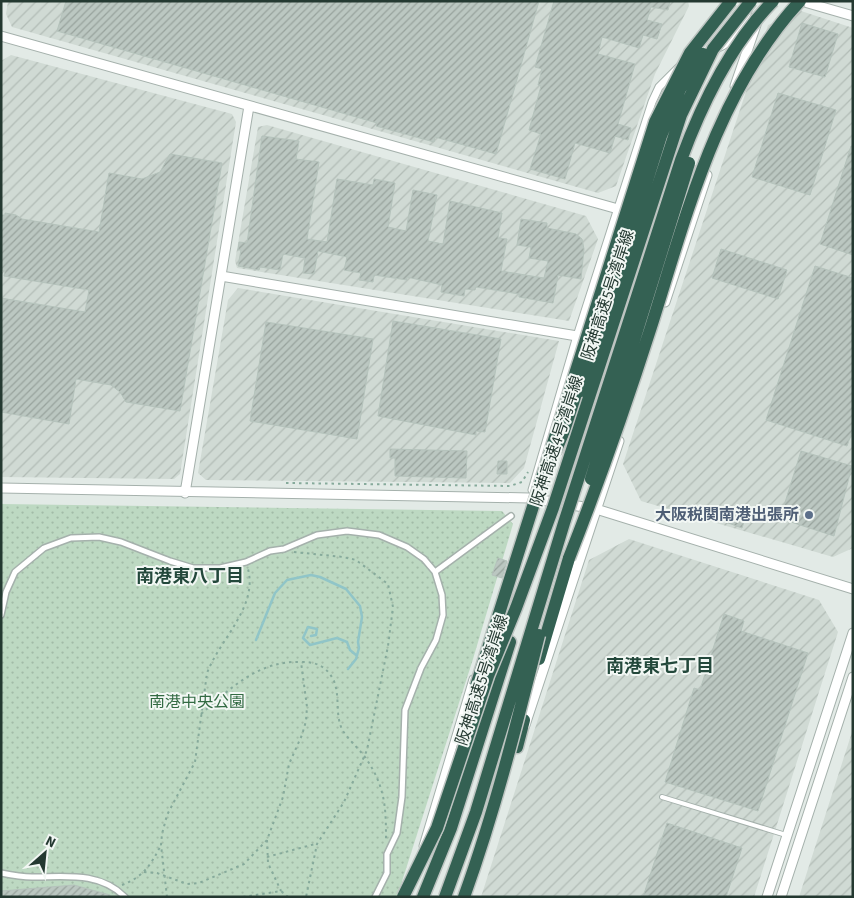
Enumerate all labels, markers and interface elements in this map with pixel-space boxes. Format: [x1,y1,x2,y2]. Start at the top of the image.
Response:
street label: 阪神高速5号湾岸線 [577,227,639,363]
street label: 阪神高速4号湾岸線 [526,373,588,509]
place label: 大阪税関南港出張所 [655,504,799,526]
marker: 大阪税関南港出張所 [803,509,815,521]
district label: 南港東八丁目 [136,564,244,589]
street label: 阪神高速5号湾岸線 [451,612,513,748]
district label: 南港東七丁目 [606,654,714,679]
park label: 南港中央公園 [149,691,245,713]
north arrow [20,828,70,878]
text: N [42,831,59,853]

